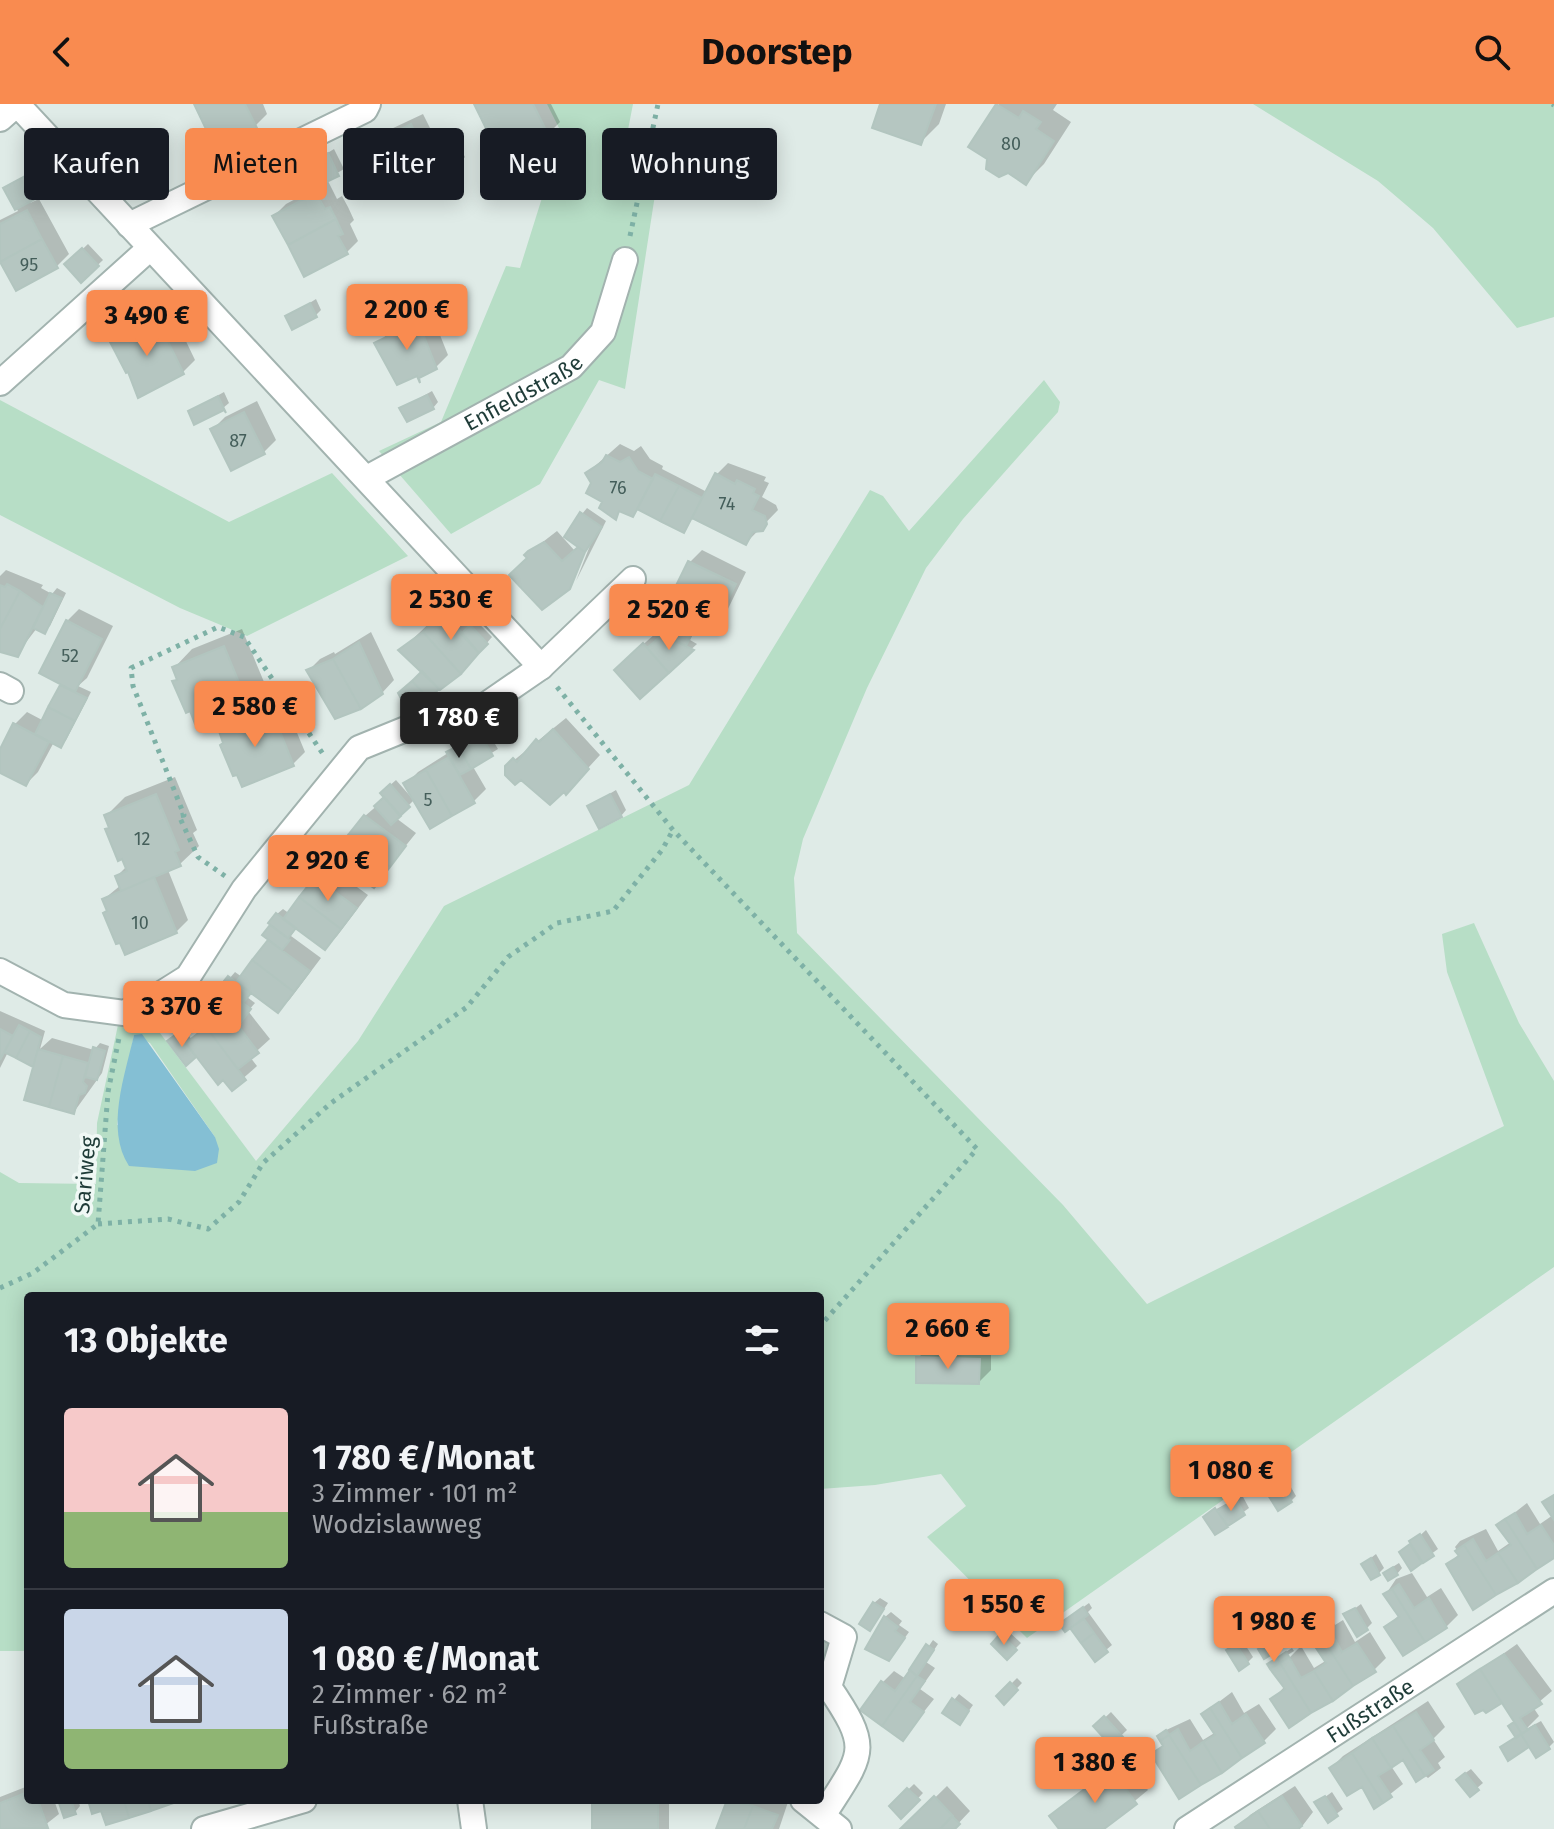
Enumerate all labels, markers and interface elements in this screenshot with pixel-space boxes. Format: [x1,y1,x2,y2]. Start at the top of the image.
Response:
icon: back [40,30,84,74]
text: Doorstep [701,30,853,74]
icon: search [1470,30,1514,74]
chip: Kaufen [24,128,169,200]
chip: Mieten [185,128,327,200]
chip: Filter [343,128,464,200]
chip: Neu [480,128,586,200]
chip: Wohnung [602,128,777,200]
house number: 80 [1001,133,1021,155]
house number: 95 [20,254,38,276]
pin: 2 200 € [333,284,481,352]
pin: 3 490 € [73,290,221,358]
text: 2 200 € [365,294,450,325]
text: 3 490 € [104,300,190,331]
street label: Enfieldstraße [459,349,589,436]
house number: 87 [229,430,247,452]
house number: 76 [609,477,627,499]
house number: 74 [719,493,736,515]
pin: 2 530 € [377,574,525,642]
text: 2 530 € [409,584,493,615]
pin: 2 520 € [595,584,743,652]
text: 2 520 € [627,594,711,625]
house number: 52 [61,645,79,667]
pin: 2 580 € [181,681,329,749]
text: 2 580 € [212,691,298,722]
pin: 1 780 € [385,692,533,760]
text: 1 780 € [418,702,500,733]
house number: 5 [423,789,433,811]
house number: 12 [134,828,150,850]
pin: 2 920 € [254,835,402,903]
text: 2 920 € [286,845,370,876]
house number: 10 [131,912,149,934]
pin: 3 370 € [108,981,256,1049]
text: 3 370 € [141,991,223,1022]
street label: Sariweg [68,1134,102,1215]
pin: 2 660 € [874,1303,1022,1371]
text: 2 660 € [905,1313,991,1344]
icon: filters [740,1318,784,1362]
text: 13 Objekte [64,1320,228,1361]
text: 1 780 €/Monat [312,1437,535,1478]
icon: home [128,1440,224,1536]
pin: 1 080 € [1157,1445,1305,1513]
text: 1 080 € [1188,1455,1274,1486]
text: 3 Zimmer · 101 m² [312,1478,517,1509]
text: Wodzislawweg [312,1509,481,1540]
pin: 1 550 € [930,1579,1078,1647]
text: 1 550 € [963,1589,1045,1620]
pin: 1 980 € [1200,1596,1348,1664]
text: 1 980 € [1232,1606,1316,1637]
text: 1 080 €/Monat [312,1638,539,1679]
icon: home [128,1641,224,1737]
street label: Fußstraße [1321,1672,1419,1749]
text: 2 Zimmer · 62 m² [312,1679,507,1710]
text: Fußstraße [312,1710,429,1741]
pin: 1 380 € [1021,1737,1169,1805]
text: 1 380 € [1053,1747,1137,1778]

